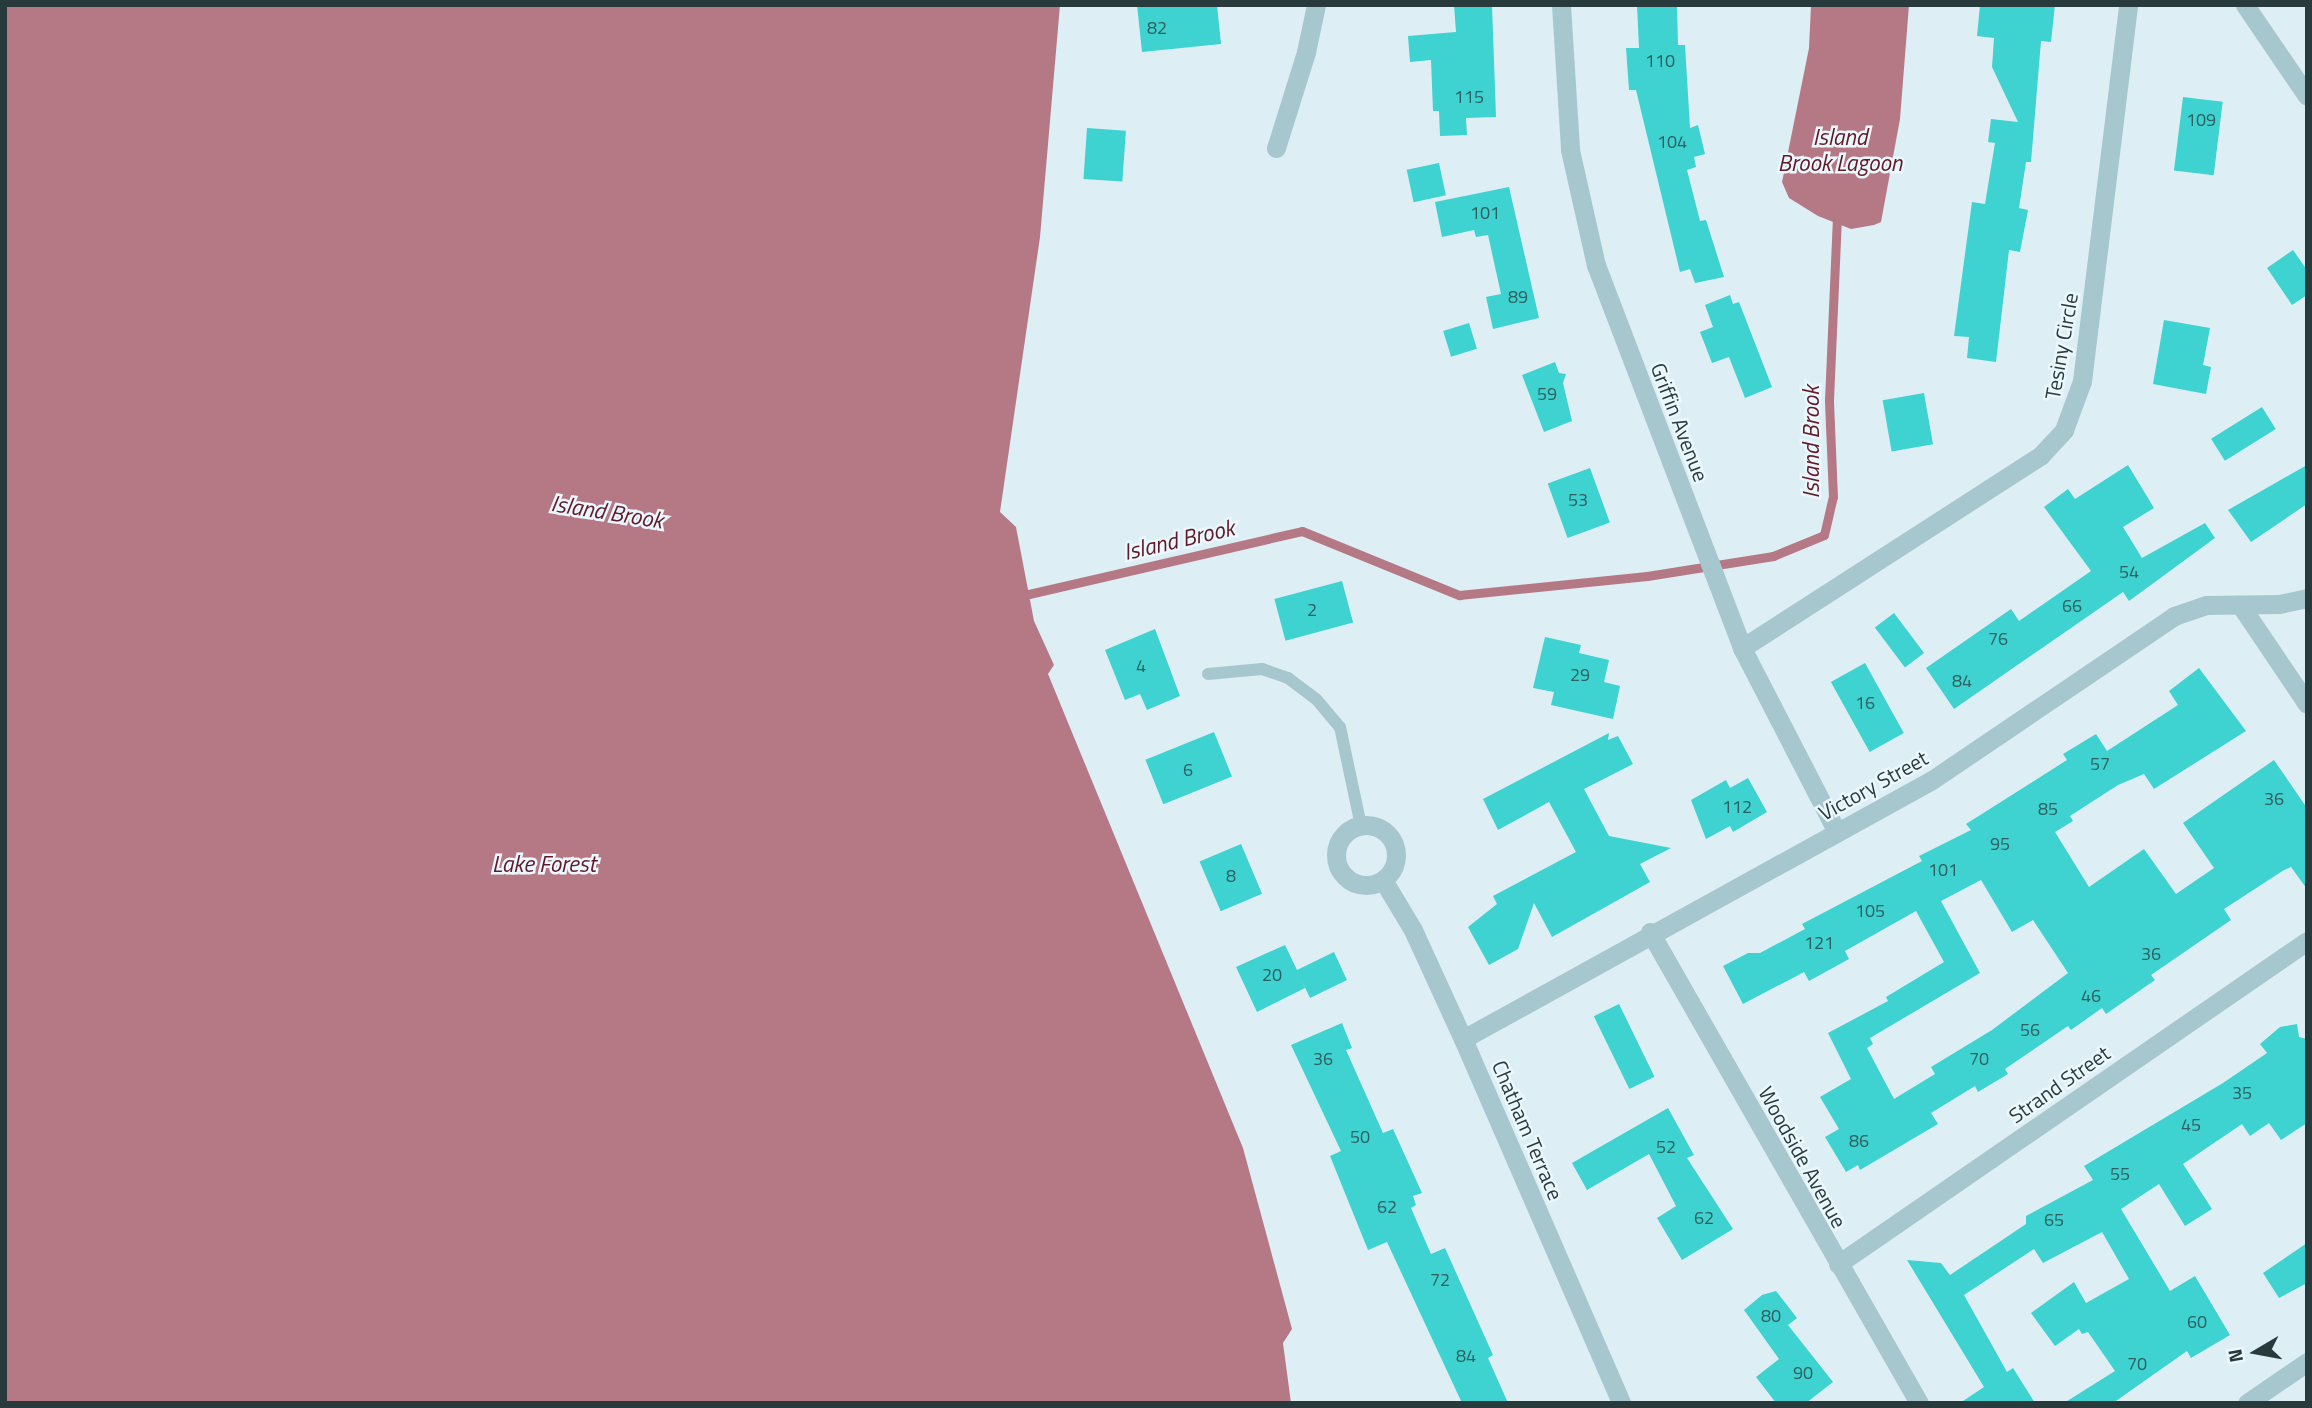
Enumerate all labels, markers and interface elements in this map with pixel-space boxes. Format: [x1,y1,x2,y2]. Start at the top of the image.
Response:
house number: 82 [1147,17,1167,39]
house number: 110 [1645,50,1675,72]
house number: 115 [1454,86,1484,108]
house number: 109 [2186,109,2216,131]
water label: Island Brook Lagoon [1778,123,1902,177]
house number: 104 [1657,131,1687,153]
house number: 101 [1470,202,1500,224]
house number: 89 [1508,286,1528,308]
street label: Tesiny Circle [2039,291,2083,401]
street label: Griffin Avenue [1646,359,1714,485]
house number: 59 [1537,383,1557,405]
water label: Island Brook [1797,386,1825,498]
house number: 53 [1568,489,1588,511]
water label: Island Brook [549,490,665,534]
water label: Island Brook [1121,514,1237,566]
house number: 54 [2119,561,2139,583]
house number: 66 [2062,595,2082,617]
house number: 2 [1307,599,1317,621]
house number: 76 [1988,628,2008,650]
house number: 4 [1136,655,1146,677]
house number: 29 [1570,664,1590,686]
house number: 84 [1952,670,1972,692]
house number: 16 [1855,692,1875,714]
street label: Victory Street [1814,745,1932,825]
house number: 57 [2090,753,2110,775]
house number: 6 [1183,759,1193,781]
house number: 36 [2264,788,2284,810]
house number: 112 [1722,796,1752,818]
house number: 85 [2038,798,2058,820]
house number: 95 [1990,833,2010,855]
water label: Lake Forest [492,850,596,878]
house number: 101 [1928,859,1958,881]
house number: 8 [1226,865,1236,887]
house number: 105 [1855,900,1885,922]
house number: 121 [1804,932,1834,954]
house number: 36 [2141,943,2161,965]
house number: 20 [1262,964,1282,986]
house number: 46 [2081,985,2101,1007]
house number: 56 [2020,1019,2040,1041]
street label: Strand Street [2004,1040,2114,1128]
house number: 36 [1313,1048,1333,1070]
house number: 70 [1969,1048,1989,1070]
street label: Chatham Terrace [1487,1057,1569,1203]
street label: Woodside Avenue [1754,1082,1852,1232]
house number: 35 [2232,1082,2252,1104]
house number: 45 [2181,1114,2201,1136]
house number: 50 [1350,1126,1370,1148]
house number: 86 [1849,1130,1869,1152]
house number: 52 [1656,1136,1676,1158]
house number: 55 [2110,1163,2130,1185]
house number: 62 [1377,1196,1397,1218]
house number: 62 [1694,1207,1714,1229]
house number: 65 [2044,1209,2064,1231]
house number: 72 [1430,1269,1450,1291]
house number: 80 [1761,1305,1781,1327]
house number: 60 [2187,1311,2207,1333]
north arrow [2221,1317,2291,1387]
house number: 84 [1456,1345,1476,1367]
text: N [2219,1347,2250,1365]
house number: 70 [2127,1353,2147,1375]
house number: 90 [1793,1362,1813,1384]

